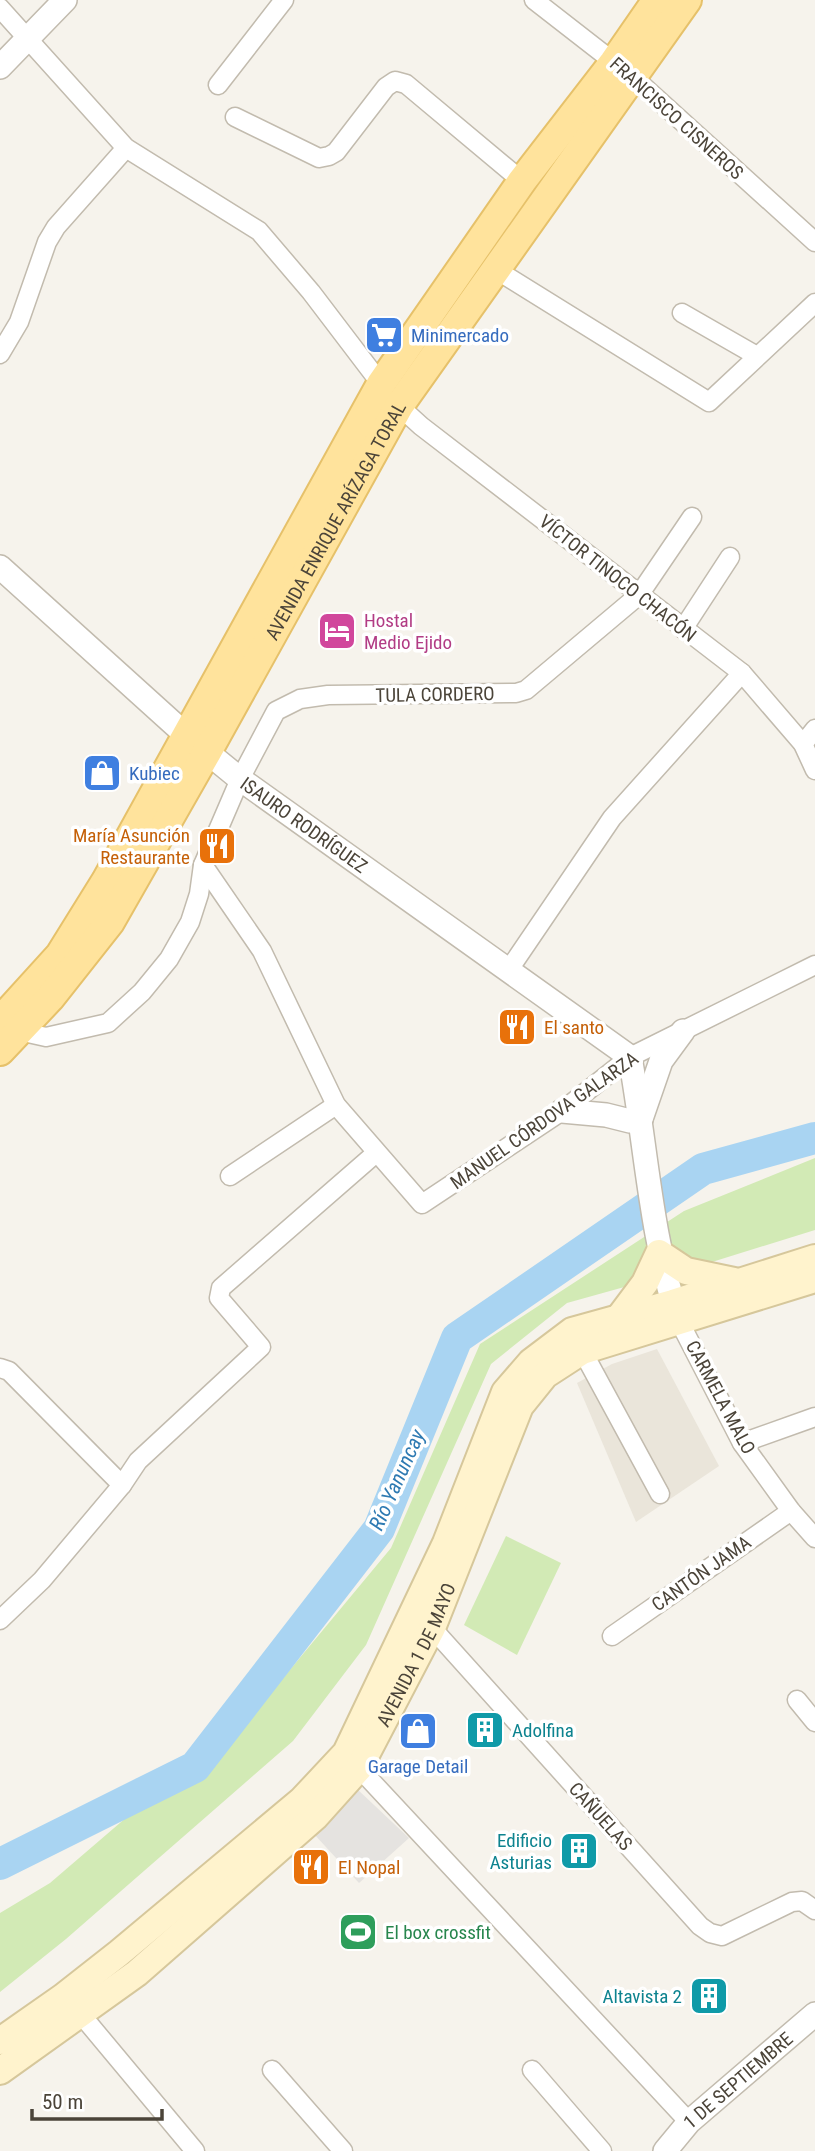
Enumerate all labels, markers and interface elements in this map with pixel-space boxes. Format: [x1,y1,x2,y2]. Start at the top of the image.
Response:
street label: FRANCISCO CISNEROS [605,52,748,185]
supermarket icon: Minimercado [363,314,405,356]
place label: Minimercado [411,324,509,347]
street label: AVENIDA ENRIQUE ARÍZAGA TORAL [261,398,411,644]
street label: VÍCTOR TINOCO CHACÓN [535,510,701,647]
place label: Hostal Medio Ejido [364,609,452,654]
hotel icon: Hostal Medio Ejido [316,610,358,652]
street label: TULA CORDERO [375,682,495,707]
shop icon: Kubiec [81,752,123,794]
place label: Kubiec [129,762,180,785]
street label: ISAURO RODRÍGUEZ [236,772,372,878]
place label: María Asunción Restaurante [73,824,190,869]
restaurant icon: María Asunción Restaurante [196,825,238,867]
restaurant icon: El santo [496,1006,538,1048]
place label: El santo [544,1016,604,1039]
street label: MANUEL CÓRDOVA GALARZA [446,1047,643,1194]
street label: CARMELA MALO [681,1336,760,1458]
water label: Río Yanuncay [364,1426,430,1534]
street label: CANTÓN JAMA [647,1531,755,1616]
street label: AVENIDA 1 DE MAYO [372,1580,461,1731]
building icon: Adolfina [464,1709,506,1751]
shop icon: Garage Detail [397,1710,439,1752]
place label: Adolfina [512,1719,574,1742]
place label: Garage Detail [368,1755,468,1778]
street label: CAÑUELAS [564,1778,637,1855]
place label: Edificio Asturias [490,1829,552,1874]
building icon: Edificio Asturias [558,1830,600,1872]
restaurant icon: El Nopal [290,1846,332,1888]
place label: El Nopal [338,1856,400,1879]
sports icon: El box crossfit [337,1911,379,1953]
place label: El box crossfit [385,1921,491,1944]
building icon: Altavista 2 [688,1975,730,2017]
place label: Altavista 2 [602,1985,682,2008]
street label: 1 DE SEPTIEMBRE [679,2027,798,2134]
scale bar [32,2078,161,2122]
text: 50 m [42,2090,83,2114]

